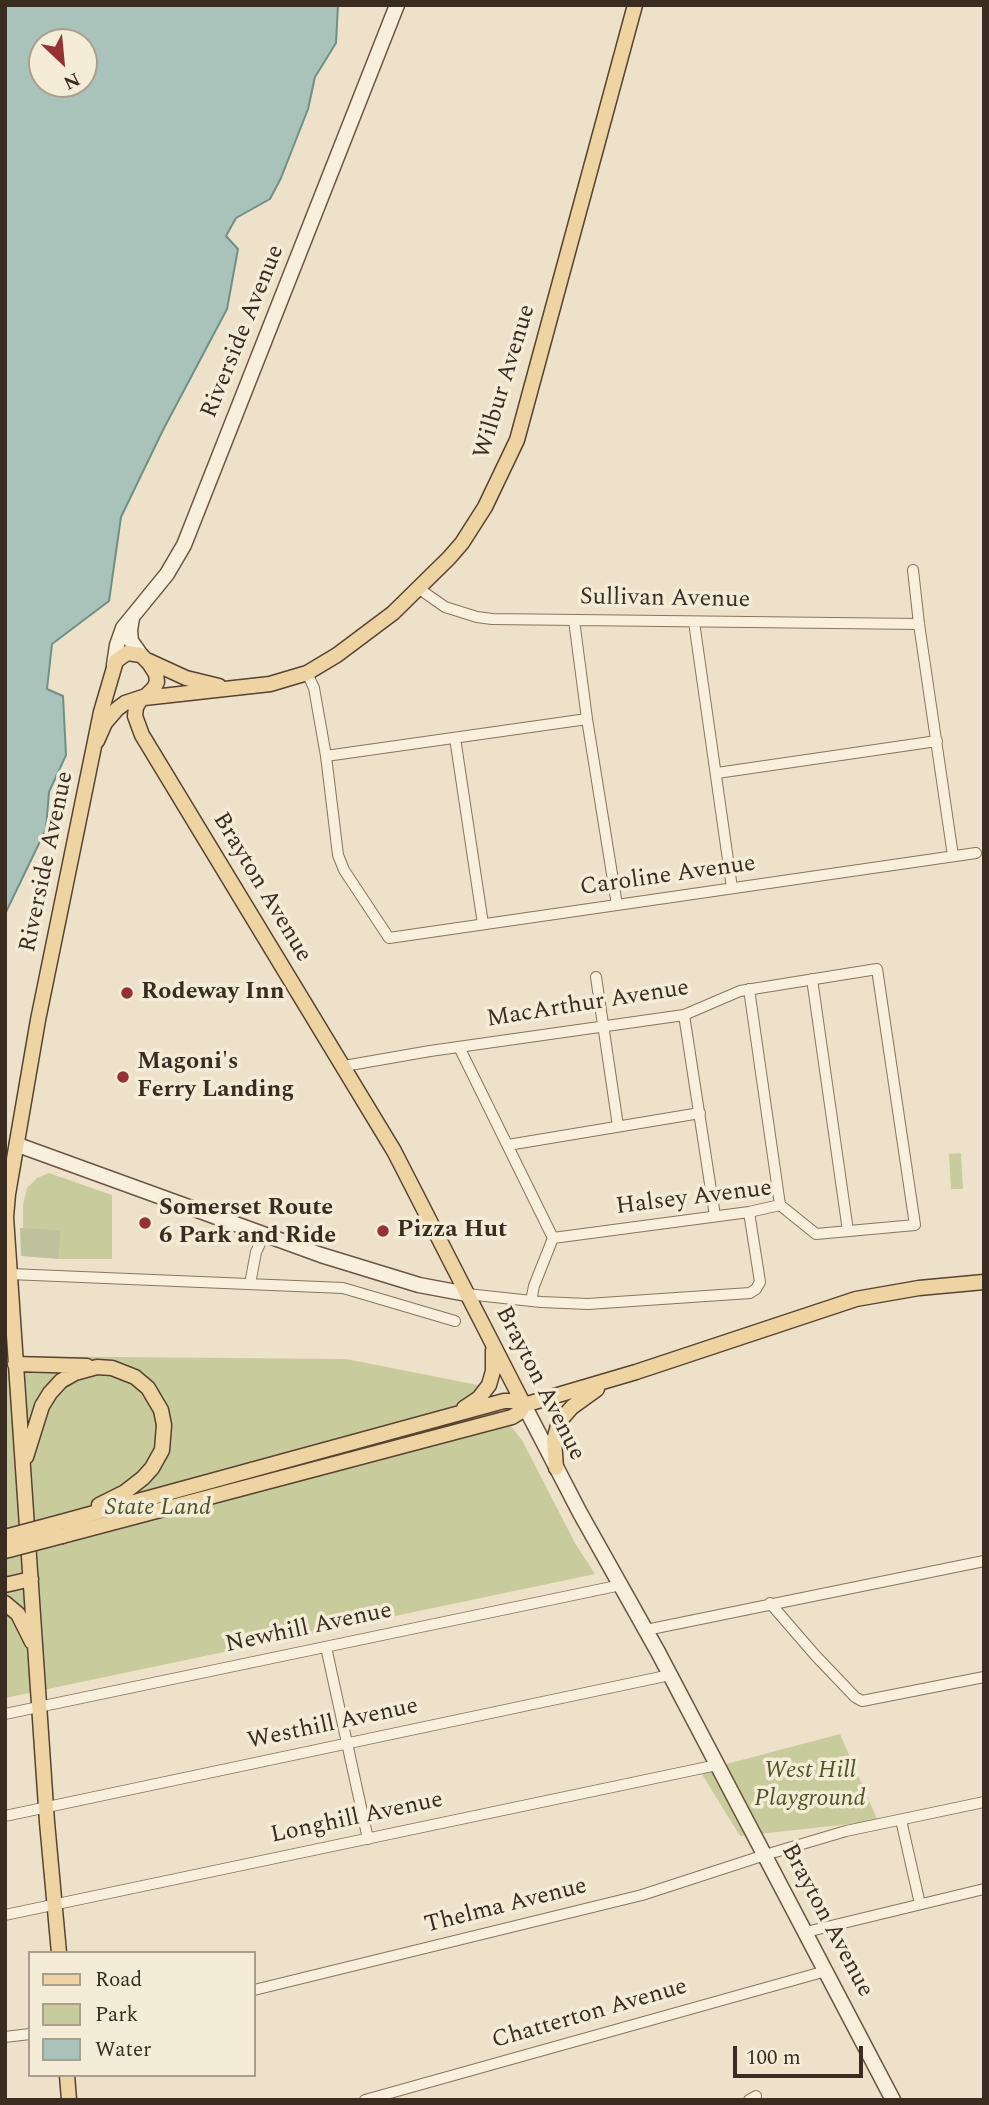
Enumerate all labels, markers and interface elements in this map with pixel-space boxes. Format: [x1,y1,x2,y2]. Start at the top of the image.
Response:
north arrow [28,28,98,98]
text: N [58,64,85,97]
street label: Riverside Avenue [196,241,292,423]
street label: Wilbur Avenue [469,302,543,462]
street label: Sullivan Avenue [580,584,750,616]
street label: Riverside Avenue [15,769,81,955]
street label: Brayton Avenue [205,808,317,968]
street label: Caroline Avenue [578,850,758,904]
street label: MacArthur Avenue [485,975,691,1035]
place label: Rodeway Inn [141,979,285,1007]
marker: Rodeway Inn [119,985,135,1001]
place label: Magoni's Ferry Landing [137,1049,294,1105]
marker: Magoni's Ferry Landing [115,1069,131,1085]
street label: Halsey Avenue [614,1175,774,1223]
place label: Somerset Route 6 Park and Ride [159,1195,336,1251]
marker: Somerset Route 6 Park and Ride [137,1215,153,1231]
place label: Pizza Hut [397,1217,507,1245]
marker: Pizza Hut [375,1223,391,1239]
street label: Brayton Avenue [488,1302,590,1466]
park label: State Land [105,1495,211,1523]
street label: Newhill Avenue [223,1597,395,1661]
street label: Westhill Avenue [245,1693,421,1757]
park label: West Hill Playground [754,1758,866,1814]
street label: Longhill Avenue [268,1787,446,1851]
street label: Brayton Avenue [774,1839,878,2003]
street label: Thelma Avenue [422,1873,590,1941]
legend [28,1951,256,2077]
text: Road [95,1964,142,1996]
street label: Chatterton Avenue [489,1973,691,2057]
text: Park [95,1999,138,2031]
scale bar [737,2032,866,2076]
text: Water [95,2034,151,2066]
text: 100 m [746,2042,801,2074]

